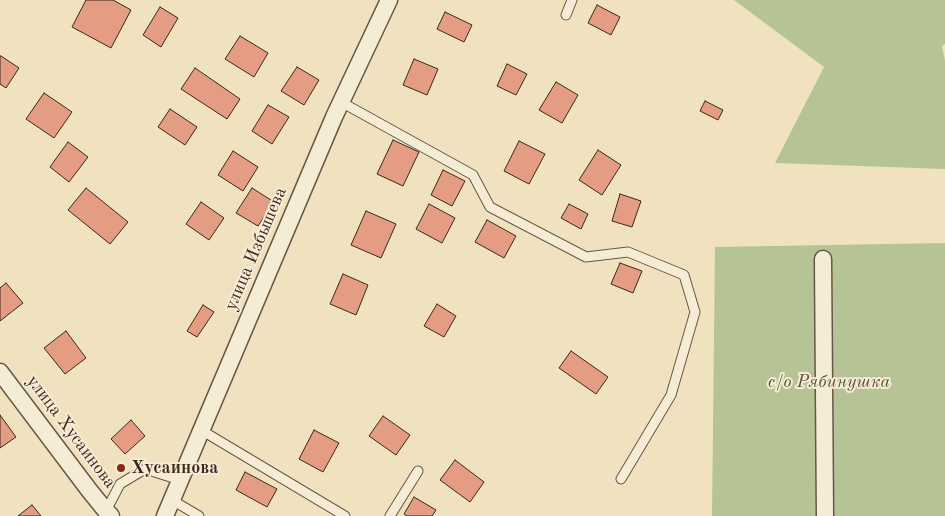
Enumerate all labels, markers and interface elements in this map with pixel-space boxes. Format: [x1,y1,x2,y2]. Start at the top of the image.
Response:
street label: улица Избышева [220,184,292,314]
street label: улица Хусаинова [21,371,121,493]
park label: с/о Рябинушка [768,371,890,393]
place label: Хусаинова [131,457,218,479]
marker: Хусаинова [115,462,127,474]

